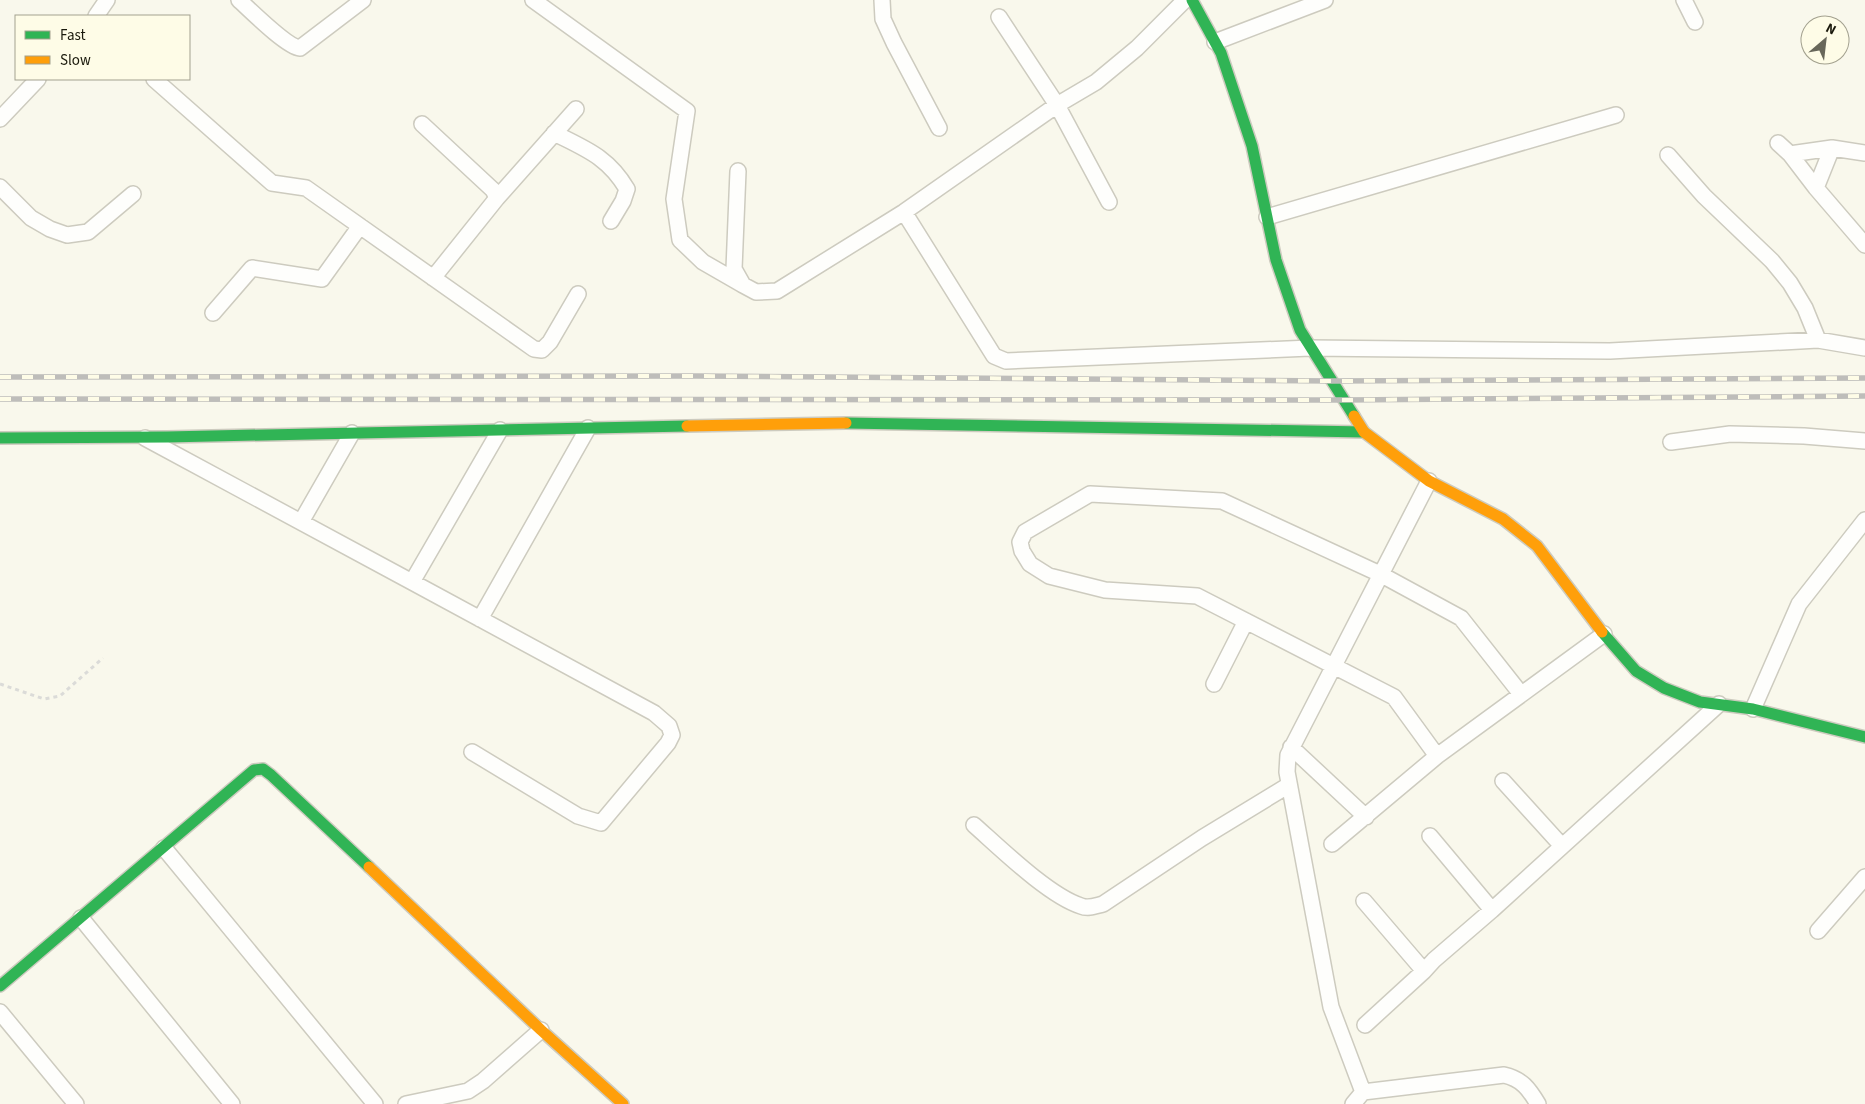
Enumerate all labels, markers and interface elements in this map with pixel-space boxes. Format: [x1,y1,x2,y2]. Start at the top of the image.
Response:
legend [15,15,190,80]
north arrow [1800,15,1850,65]
text: N [1822,18,1839,40]
text: Fast [60,25,86,46]
text: Slow [60,50,91,71]

